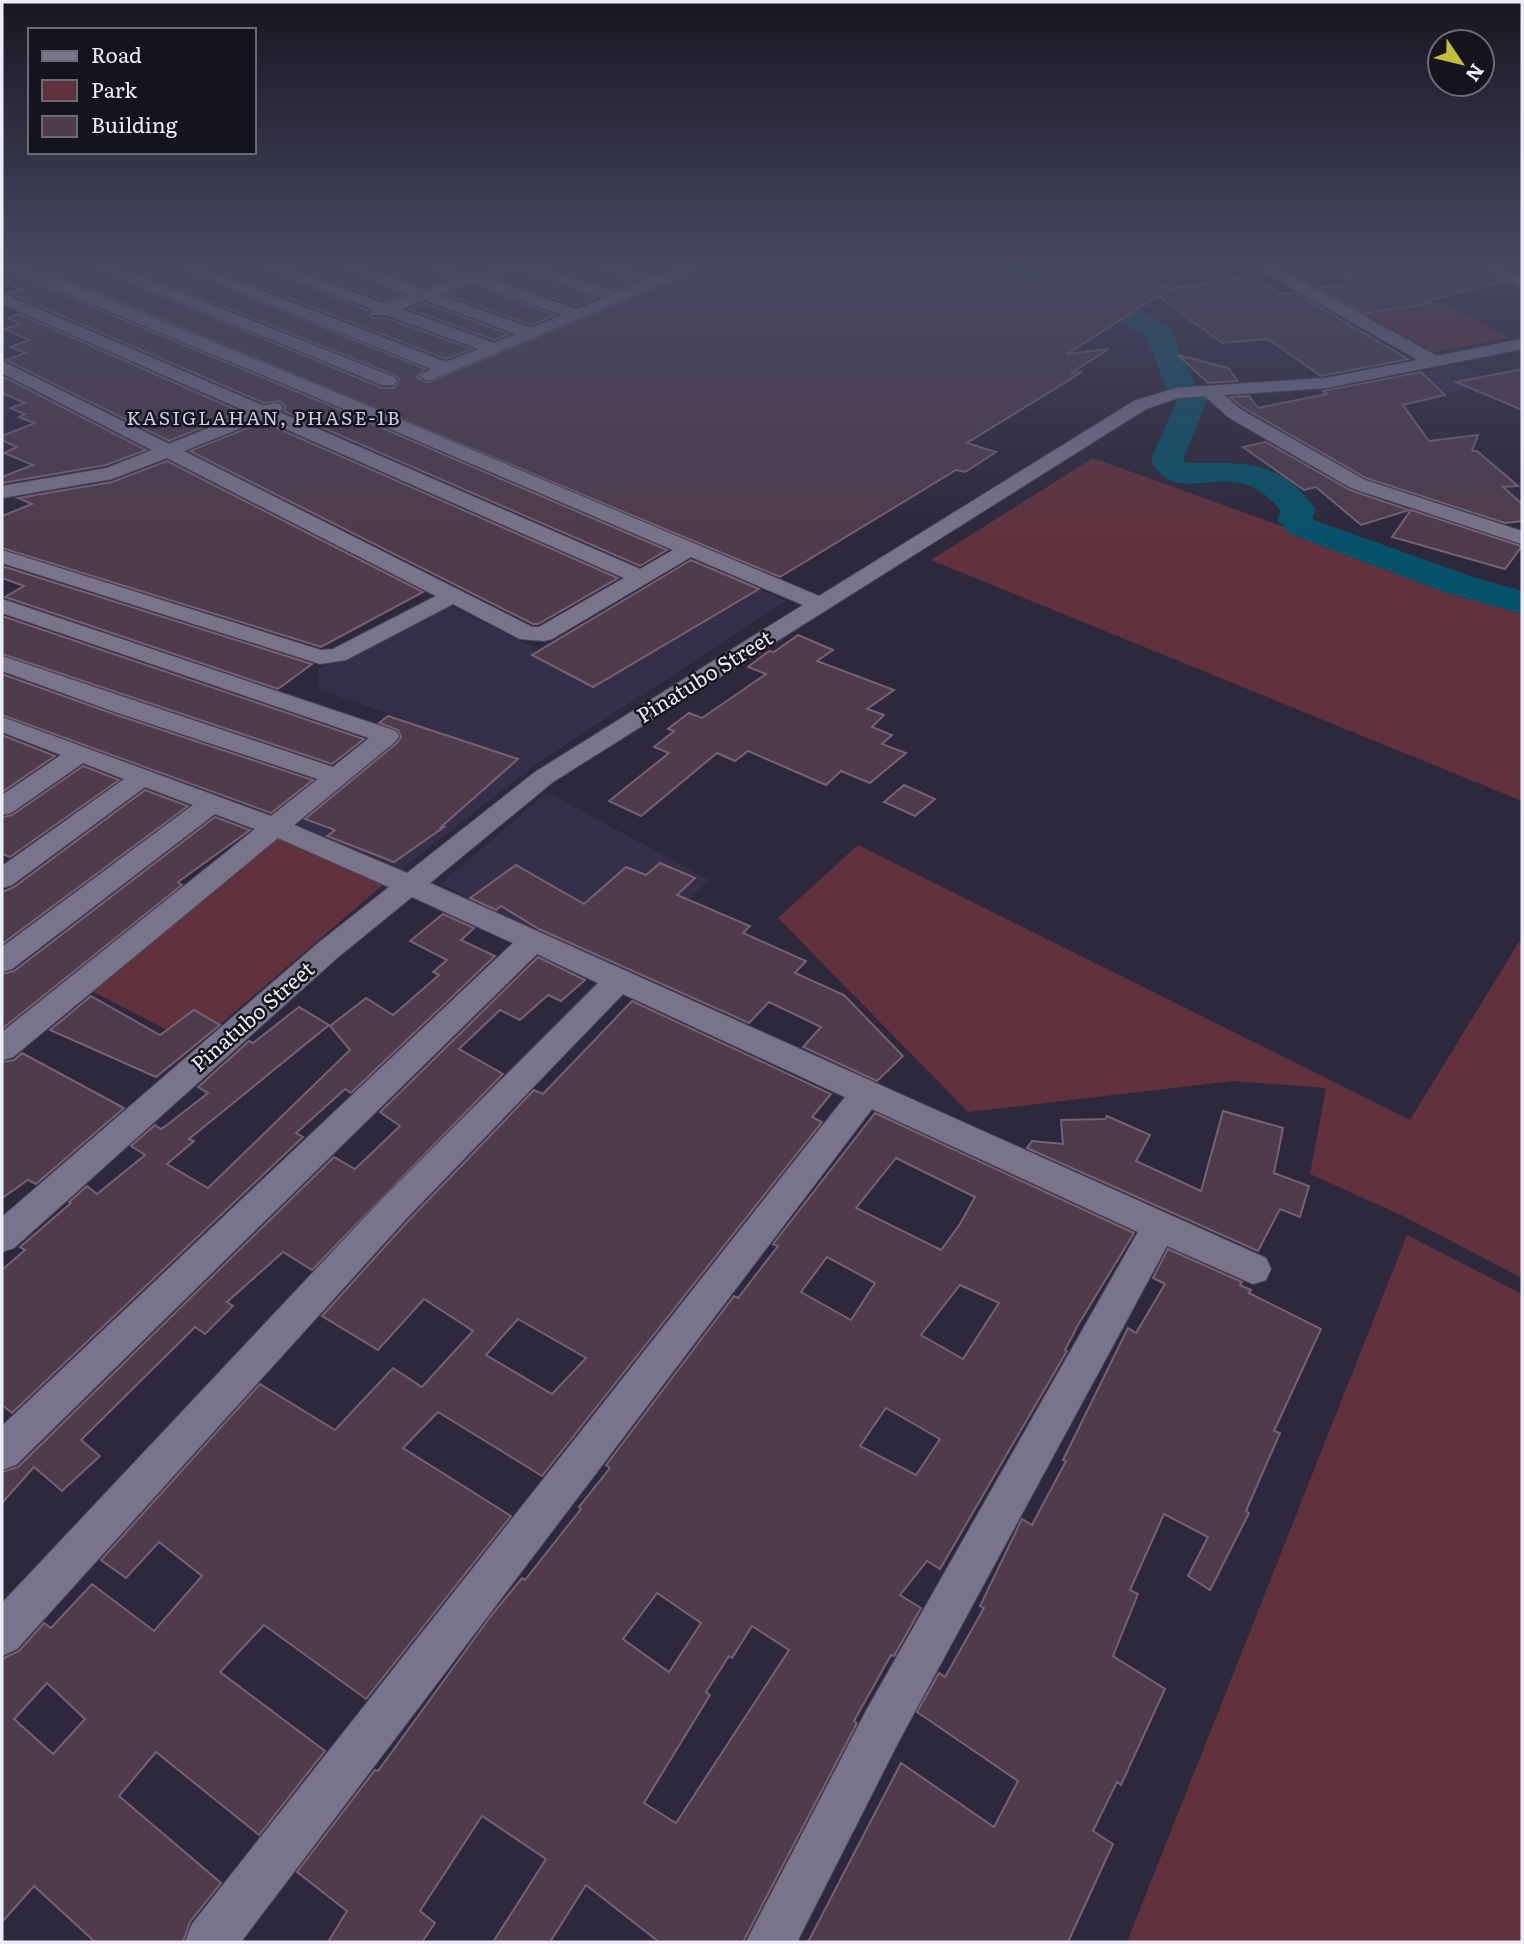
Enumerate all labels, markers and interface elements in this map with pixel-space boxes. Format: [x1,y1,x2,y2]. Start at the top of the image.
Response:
legend [28,28,256,154]
north arrow [1426,28,1496,98]
text: Road [91,38,142,69]
text: N [1460,59,1492,88]
text: Park [91,73,137,104]
text: Building [91,108,178,139]
district label: KASIGLAHAN, PHASE-1B [127,403,402,431]
street label: Pinatubo Street [630,620,778,729]
street label: Pinatubo Street [183,952,320,1078]

